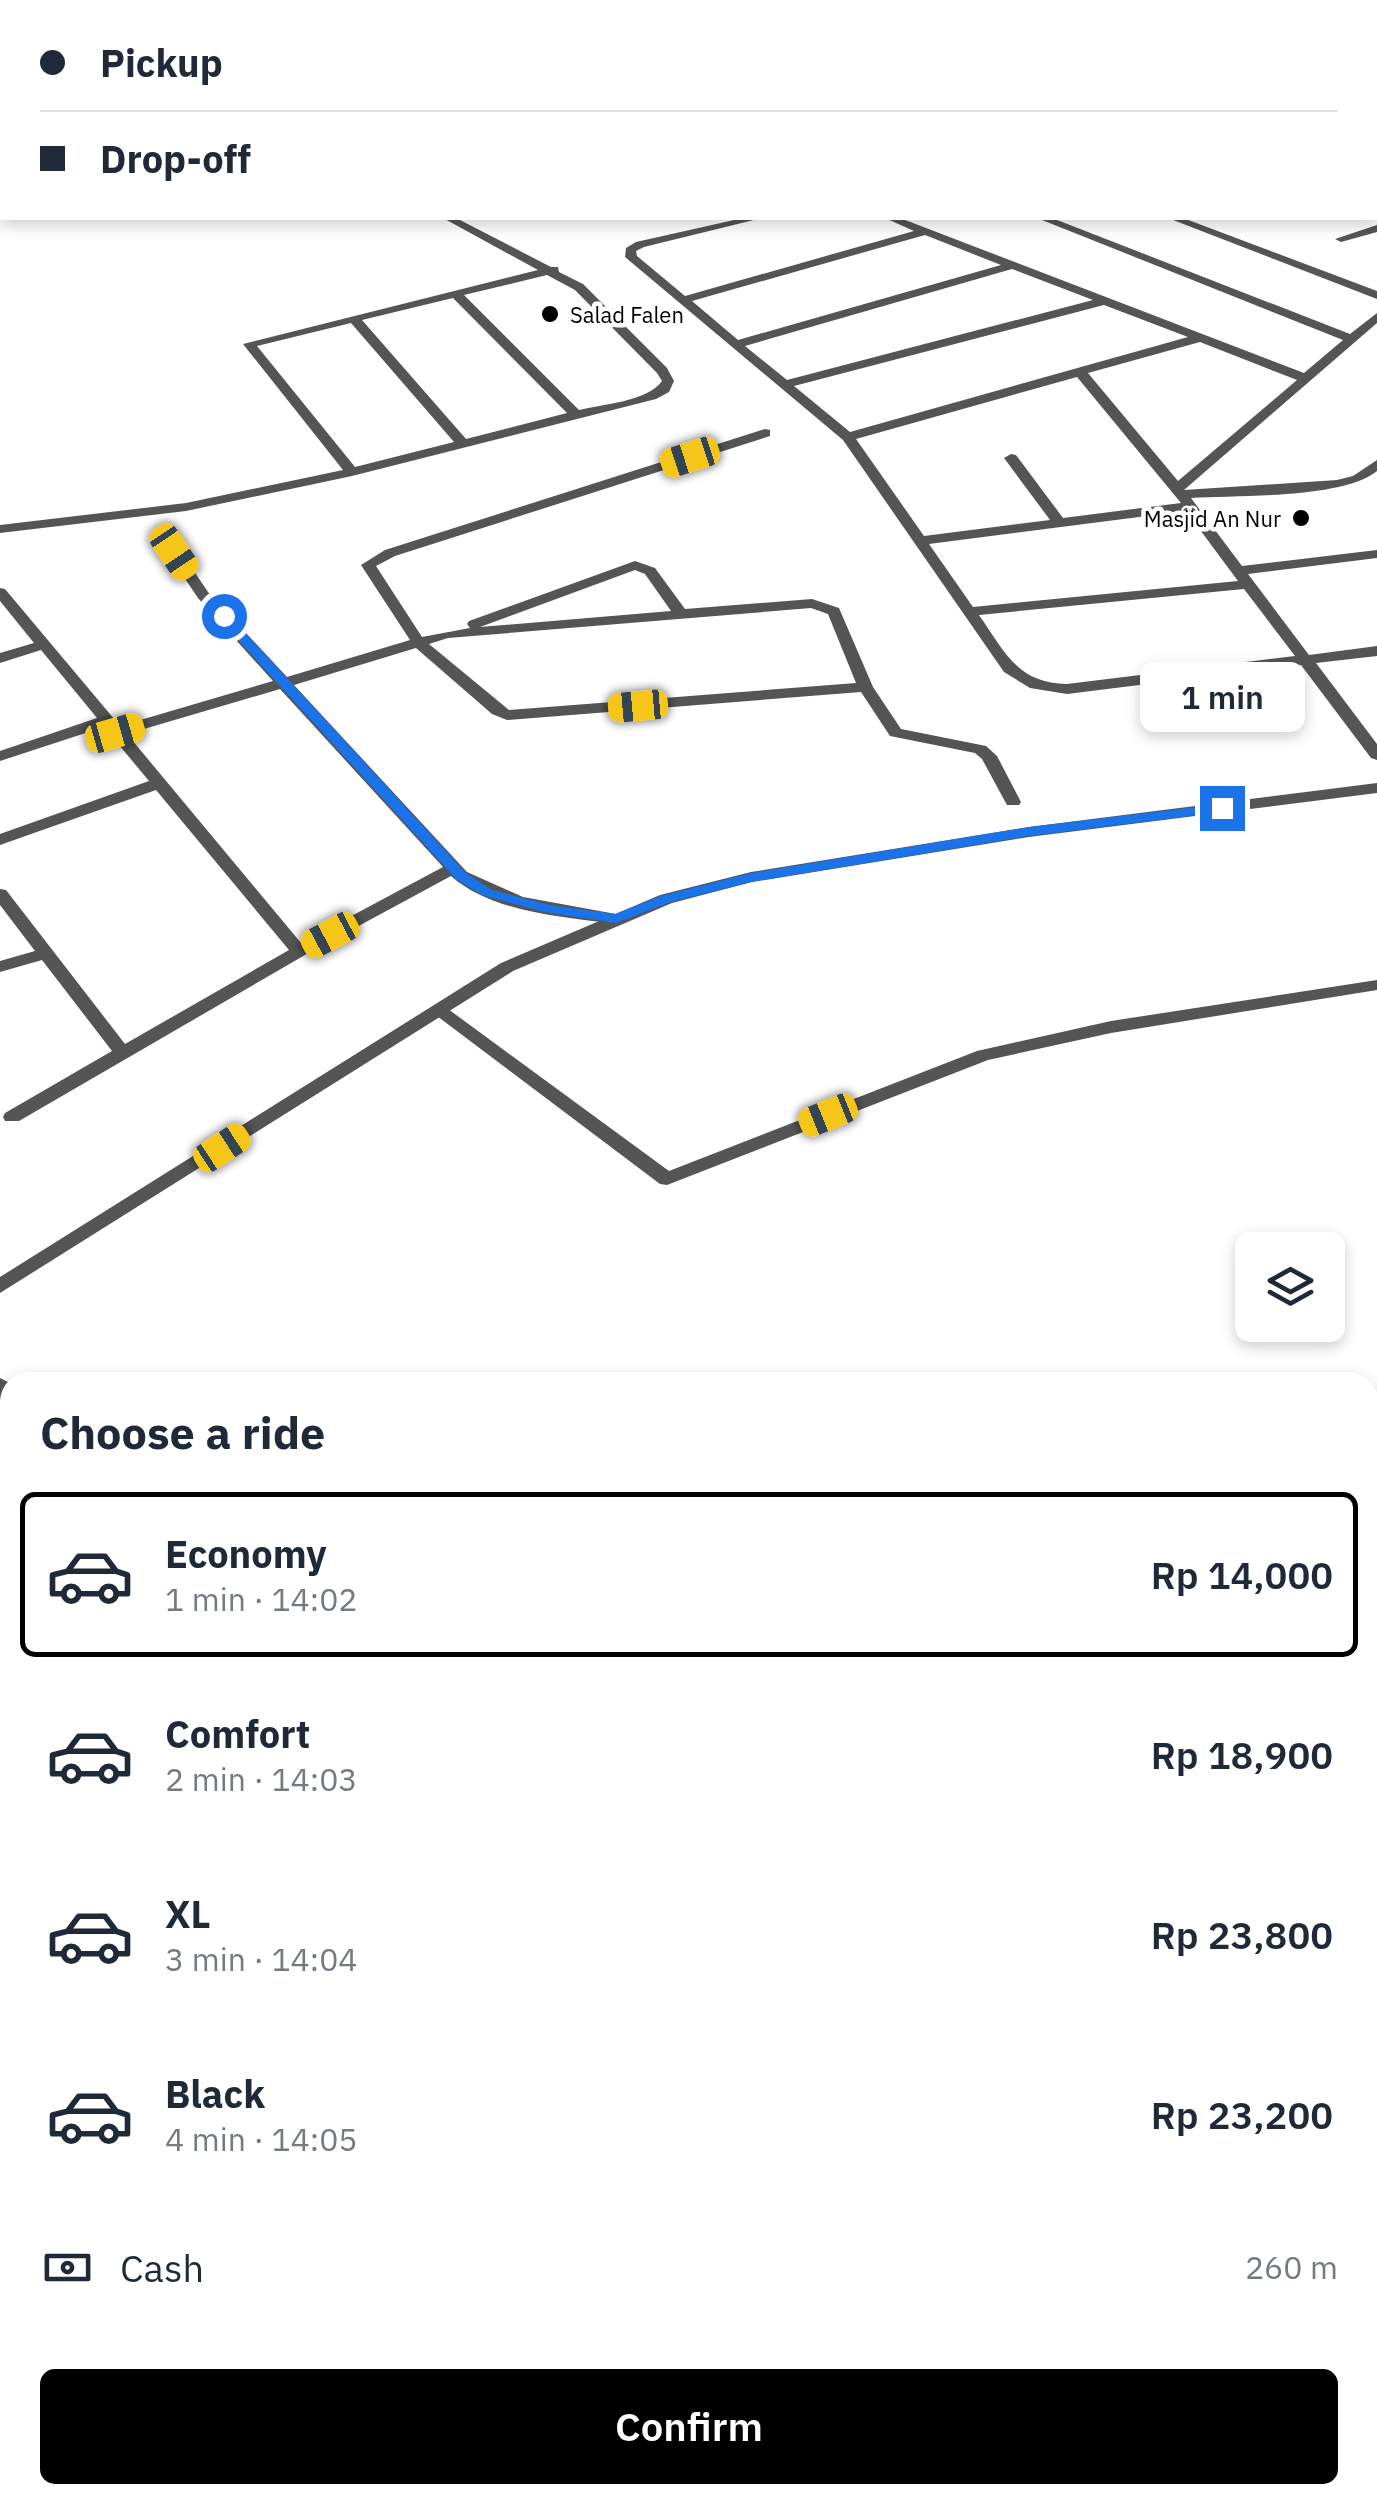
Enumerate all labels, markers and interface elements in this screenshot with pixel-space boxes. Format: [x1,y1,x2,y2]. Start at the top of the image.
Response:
text: Pickup [100,38,223,87]
text: Drop-off [100,134,251,183]
place label: Salad Falen [570,300,684,329]
marker: Salad Falen [539,303,561,325]
car [657,433,723,481]
place label: Masjid An Nur [1144,504,1281,533]
marker: Masjid An Nur [1290,507,1312,529]
car [145,519,203,585]
route start [202,594,247,639]
callout: 1 min [1140,663,1304,733]
text: 1 min [1181,676,1264,718]
car [607,688,669,724]
car [82,710,148,756]
route end [1200,786,1245,831]
car [296,908,364,962]
car [795,1090,861,1140]
car [189,1119,255,1177]
map controls [1235,1232,1345,1342]
button: layers [1235,1232,1345,1342]
text: Choose a ride [40,1403,325,1461]
text: Economy [165,1529,327,1578]
icon: car [45,1530,135,1620]
text: Rp 14,000 [1151,1550,1333,1599]
text: 1 min · 14:02 [165,1578,358,1620]
text: Comfort [165,1709,310,1758]
icon: car [45,1710,135,1800]
text: Rp 18,900 [1151,1730,1333,1779]
text: 2 min · 14:03 [165,1758,358,1800]
text: XL [165,1889,211,1938]
icon: car [45,1890,135,1980]
text: Rp 23,800 [1151,1910,1333,1959]
text: 3 min · 14:04 [165,1938,358,1980]
text: Black [165,2069,265,2118]
icon: car [45,2070,135,2160]
text: Rp 23,200 [1151,2090,1333,2139]
text: 4 min · 14:05 [165,2118,358,2160]
icon: cash [40,2240,95,2295]
text: Cash [120,2243,204,2292]
text: 260 m [1245,2246,1338,2288]
button: Confirm [40,2369,1338,2484]

